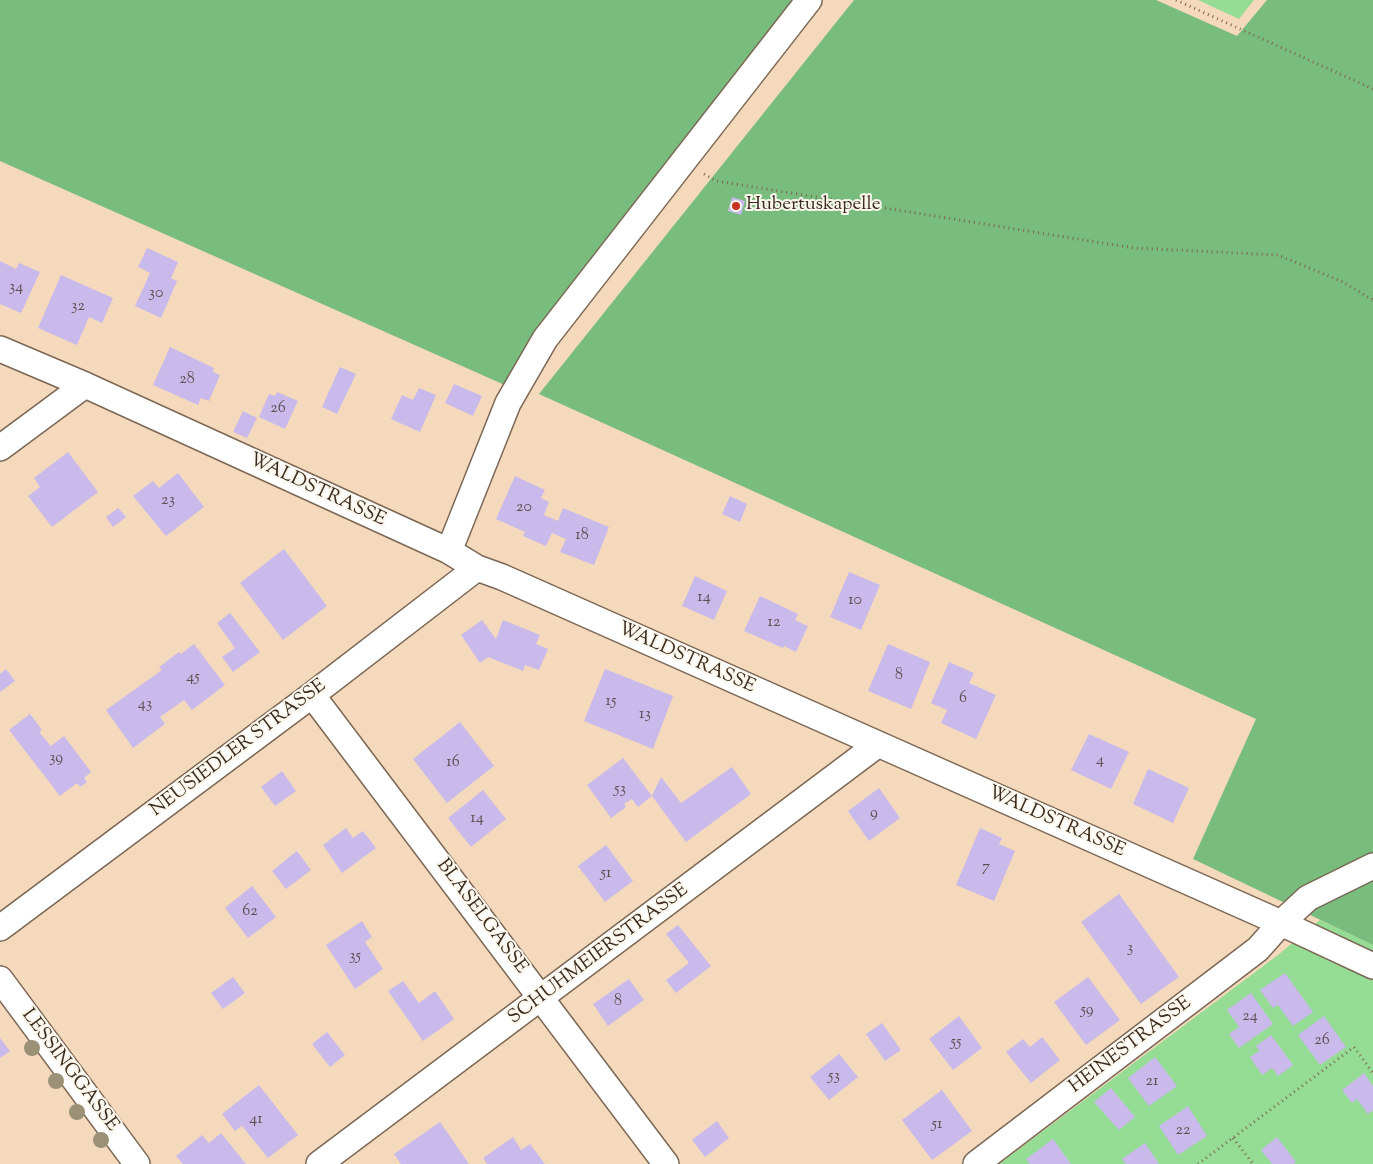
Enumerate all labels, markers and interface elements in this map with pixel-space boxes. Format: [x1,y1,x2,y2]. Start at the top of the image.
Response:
place label: Hubertuskapelle [746,195,881,217]
marker: Hubertuskapelle [730,200,742,212]
house number: 34 [9,278,23,298]
house number: 30 [149,284,163,304]
house number: 32 [71,297,85,317]
house number: 28 [179,370,195,390]
house number: 26 [270,399,286,419]
street label: WALDSTRASSE [245,449,389,533]
house number: 23 [161,491,175,511]
house number: 20 [516,498,532,518]
house number: 18 [575,526,589,546]
house number: 14 [697,588,711,608]
house number: 10 [848,591,862,611]
house number: 12 [768,613,780,633]
street label: WALDSTRASSE [614,619,758,699]
house number: 8 [895,666,903,686]
house number: 45 [186,668,200,688]
street label: NEUSIEDLER STRASSE [147,675,331,823]
house number: 6 [959,689,967,709]
house number: 15 [606,692,616,712]
house number: 43 [138,695,152,715]
house number: 13 [639,705,651,725]
house number: 39 [49,749,63,769]
house number: 4 [1096,751,1104,771]
house number: 16 [446,753,460,773]
house number: 53 [614,780,626,800]
street label: WALDSTRASSE [984,783,1128,863]
house number: 9 [870,804,878,824]
house number: 14 [470,809,484,829]
street label: BLASELGASSE [430,855,532,979]
house number: 7 [982,858,990,878]
house number: 51 [601,864,611,884]
street label: SCHUHMEIERSTRASSE [504,880,694,1030]
house number: 62 [242,902,258,922]
house number: 3 [1127,939,1133,959]
house number: 35 [349,947,361,967]
house number: 8 [614,992,622,1012]
street label: HEINESTRASSE [1065,993,1197,1099]
house number: 59 [1080,1001,1094,1021]
street label: LESSINGGASSE [16,1005,122,1137]
house number: 24 [1242,1007,1258,1027]
house number: 26 [1314,1031,1330,1051]
house number: 55 [950,1033,962,1053]
house number: 53 [828,1067,840,1087]
house number: 21 [1146,1072,1158,1092]
house number: 41 [249,1110,263,1130]
house number: 51 [932,1115,942,1135]
house number: 22 [1176,1121,1190,1141]

